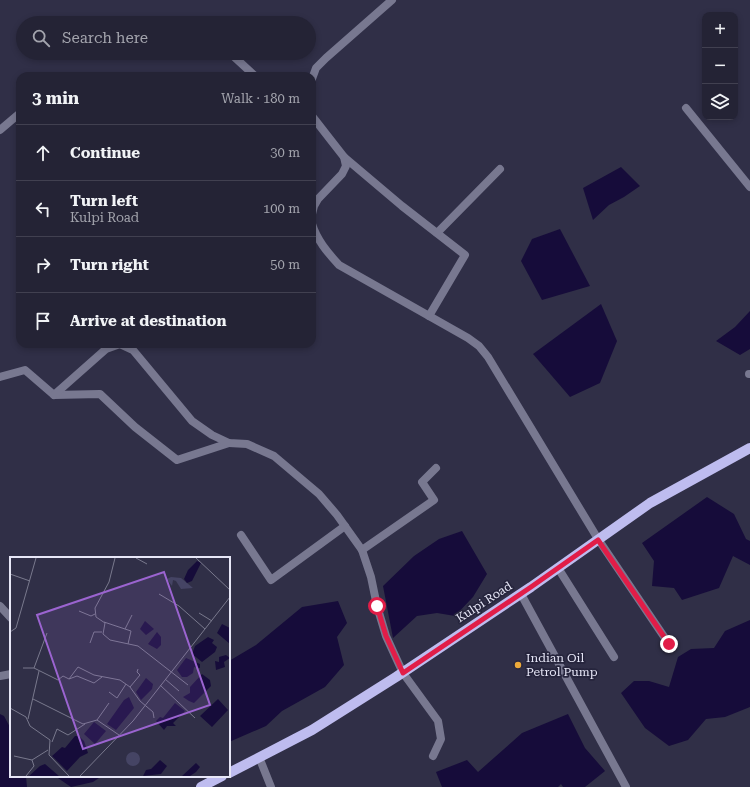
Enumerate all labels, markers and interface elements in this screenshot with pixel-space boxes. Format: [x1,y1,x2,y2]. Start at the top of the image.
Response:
map controls [702,12,738,120]
button: + [702,12,738,48]
search box [16,16,316,60]
icon: search [30,27,52,49]
text: Search here [62,29,148,47]
button: − [702,48,738,84]
button: layers [702,84,738,120]
text: 3 min [32,88,79,108]
text: Walk · 180 m [221,91,300,106]
icon: ahead [32,142,54,164]
text: Continue [70,144,140,162]
text: 30 m [270,145,300,160]
text: Turn left [70,192,138,210]
icon: left [32,198,54,220]
text: 100 m [263,201,300,216]
text: Kulpi Road [70,210,139,225]
icon: right [32,254,54,276]
text: Turn right [70,256,149,274]
text: 50 m [270,257,300,272]
icon: arrive [32,310,54,332]
text: Arrive at destination [70,312,226,330]
inset map [10,557,230,777]
street label: Kulpi Road [453,579,515,625]
route start [368,597,386,615]
route end [660,635,678,653]
place label: Indian Oil Petrol Pump [526,651,598,679]
marker: Indian Oil Petrol Pump [513,660,523,670]

